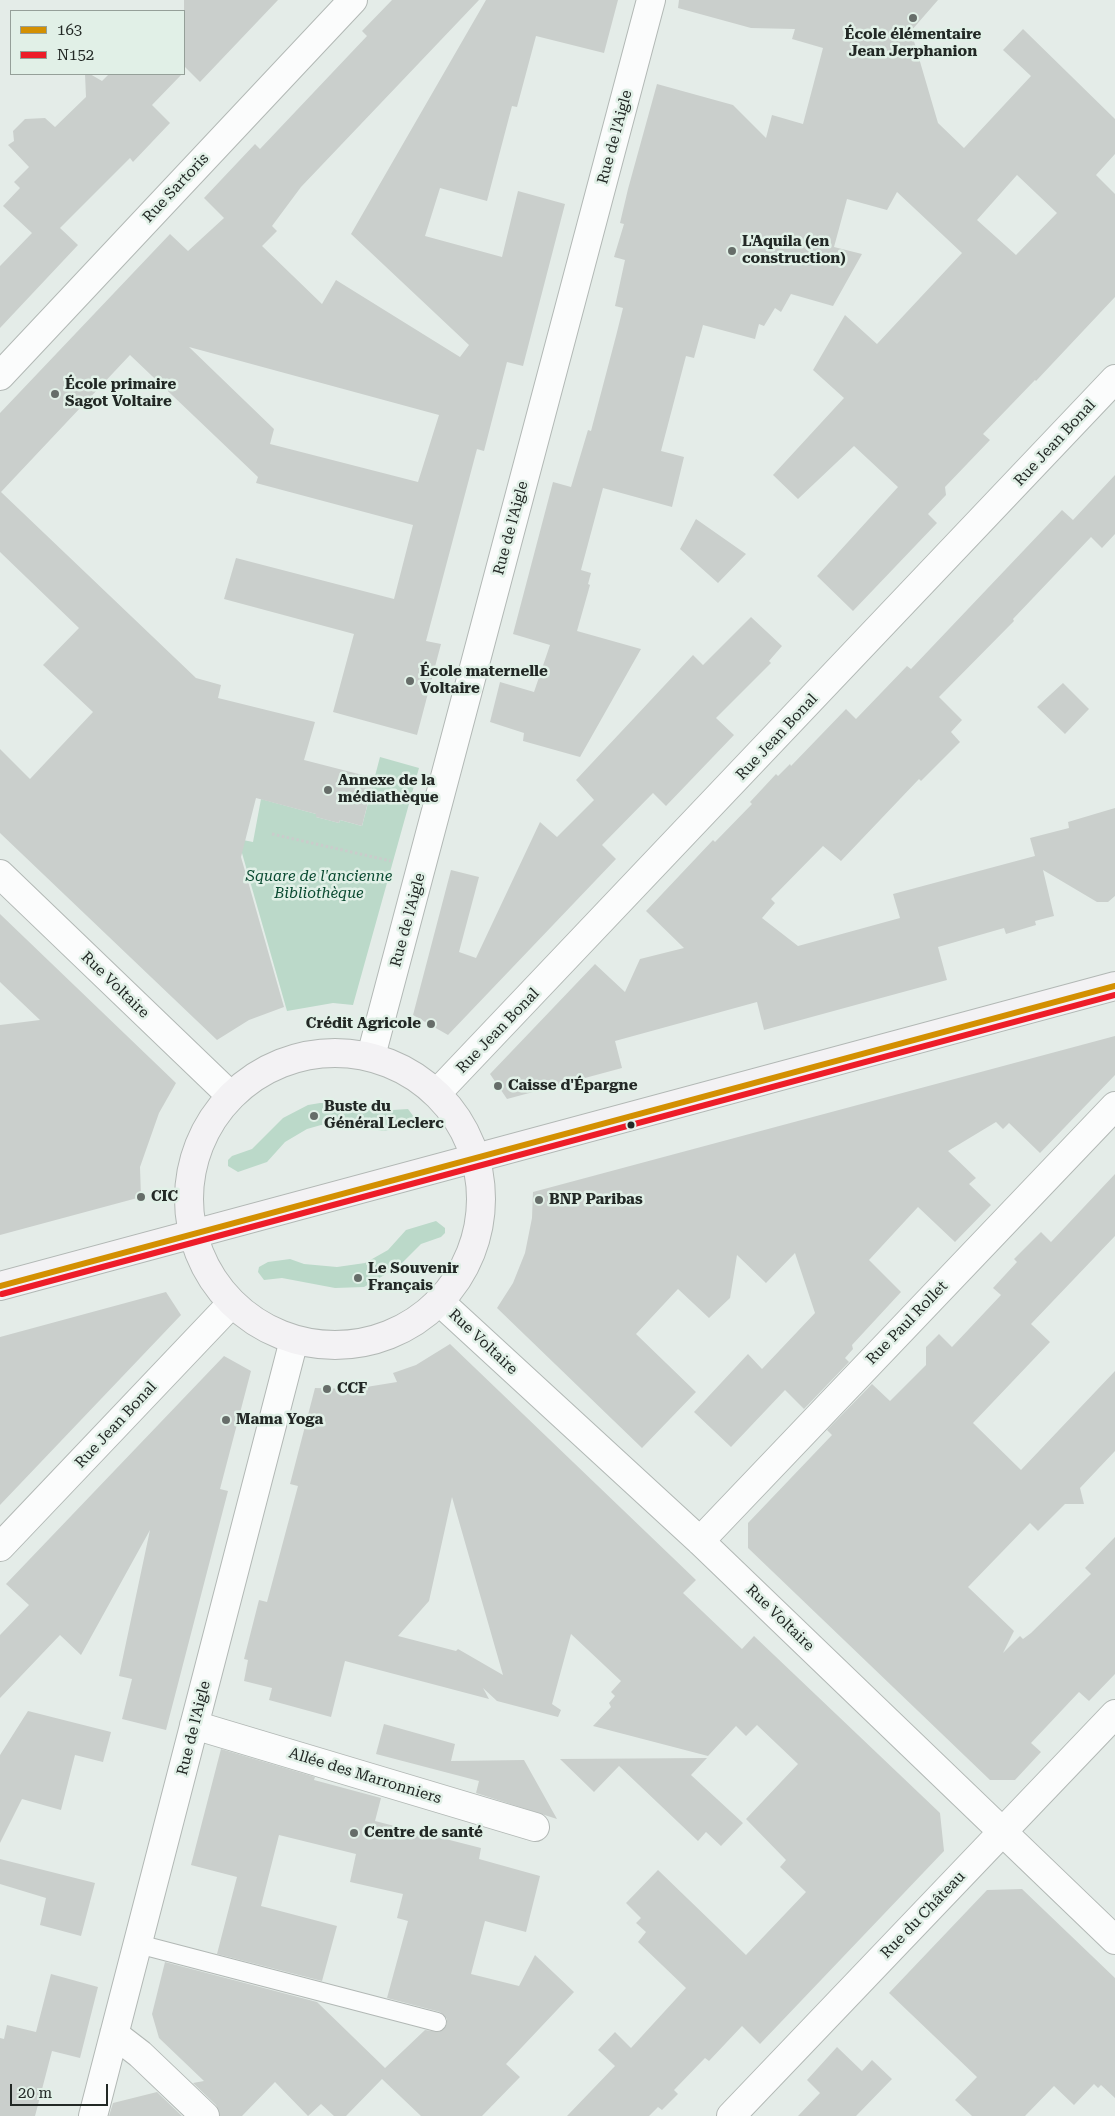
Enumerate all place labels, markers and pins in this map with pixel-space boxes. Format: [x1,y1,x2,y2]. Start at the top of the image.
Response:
marker: École élémentaire Jean Jerphanion [907,12,919,24]
place label: École élémentaire Jean Jerphanion [845,26,981,61]
place label: L'Aquila (en construction) [742,233,846,268]
marker: L'Aquila (en construction) [726,245,738,257]
place label: École primaire Sagot Voltaire [65,376,176,411]
marker: École primaire Sagot Voltaire [49,388,61,400]
place label: École maternelle Voltaire [420,663,548,698]
marker: École maternelle Voltaire [404,675,416,687]
place label: Annexe de la médiathèque [338,772,439,807]
marker: Annexe de la médiathèque [322,784,334,796]
place label: Crédit Agricole [306,1015,421,1033]
marker: Crédit Agricole [425,1018,437,1030]
place label: Caisse d'Épargne [508,1077,637,1095]
marker: Caisse d'Épargne [492,1080,504,1092]
place label: Buste du Général Leclerc [324,1098,444,1133]
marker: Buste du Général Leclerc [308,1110,320,1122]
unlabelled marker [626,1120,636,1130]
place label: CIC [151,1188,178,1206]
marker: CIC [135,1191,147,1203]
place label: BNP Paribas [549,1191,643,1209]
marker: BNP Paribas [533,1194,545,1206]
place label: Le Souvenir Français [368,1260,459,1295]
marker: Le Souvenir Français [352,1272,364,1284]
place label: CCF [337,1380,367,1398]
marker: CCF [321,1383,333,1395]
place label: Mama Yoga [236,1411,323,1429]
marker: Mama Yoga [220,1414,232,1426]
place label: Centre de santé [364,1824,483,1842]
marker: Centre de santé [348,1827,360,1839]

